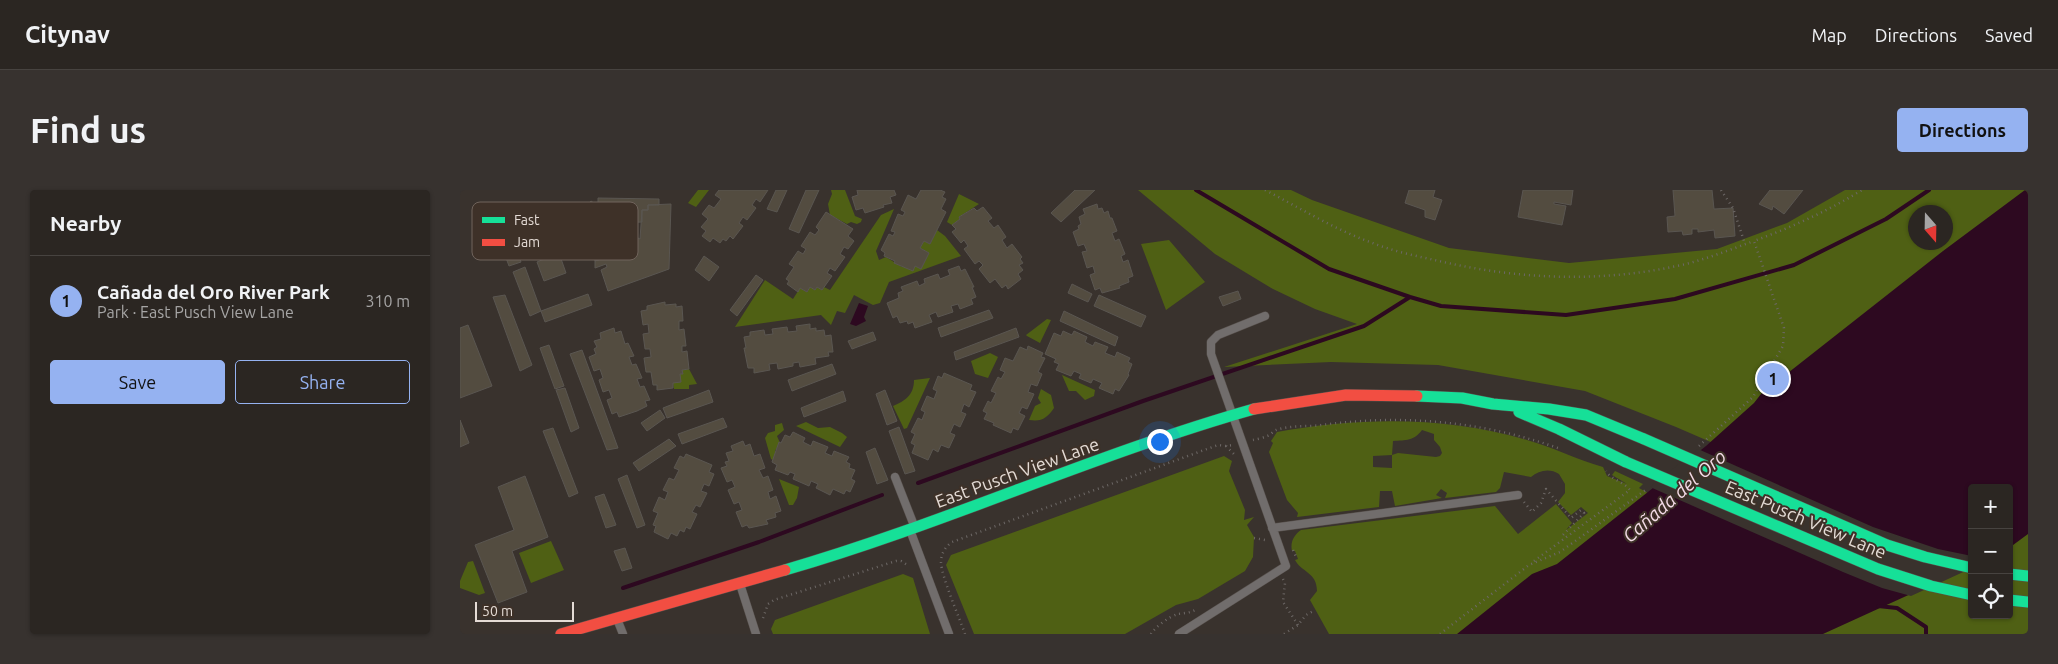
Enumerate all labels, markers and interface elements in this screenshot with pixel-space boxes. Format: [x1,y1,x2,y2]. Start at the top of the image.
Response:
text: Citynav [25,21,110,48]
text: Map [1811,25,1847,45]
text: Directions [1875,25,1957,45]
text: Saved [1985,25,2033,45]
button: Directions [1897,108,2028,152]
text: Find us [30,110,146,150]
legend [472,202,638,260]
north arrow [1908,205,1953,250]
text: Nearby [50,211,121,235]
text: Fast [514,212,540,228]
text: Jam [514,234,540,250]
text: Cañada del Oro River Park [97,281,330,303]
text: 1 [61,292,71,310]
text: 310 m [365,292,410,310]
text: Park · East Pusch View Lane [97,303,294,321]
button: Save [50,360,225,404]
button: Share [235,360,410,404]
pin: 1 [1757,360,1789,398]
your location [1147,429,1173,455]
street label: East Pusch View Lane [932,433,1102,511]
water label: Cañada del Oro [1618,445,1730,547]
street label: East Pusch View Lane [1722,476,1890,562]
map controls [1968,484,2013,619]
button: + [1968,484,2013,529]
button: − [1968,529,2013,574]
button: locate [1968,574,2013,619]
scale bar [475,599,574,622]
text: 50 m [482,603,513,619]

